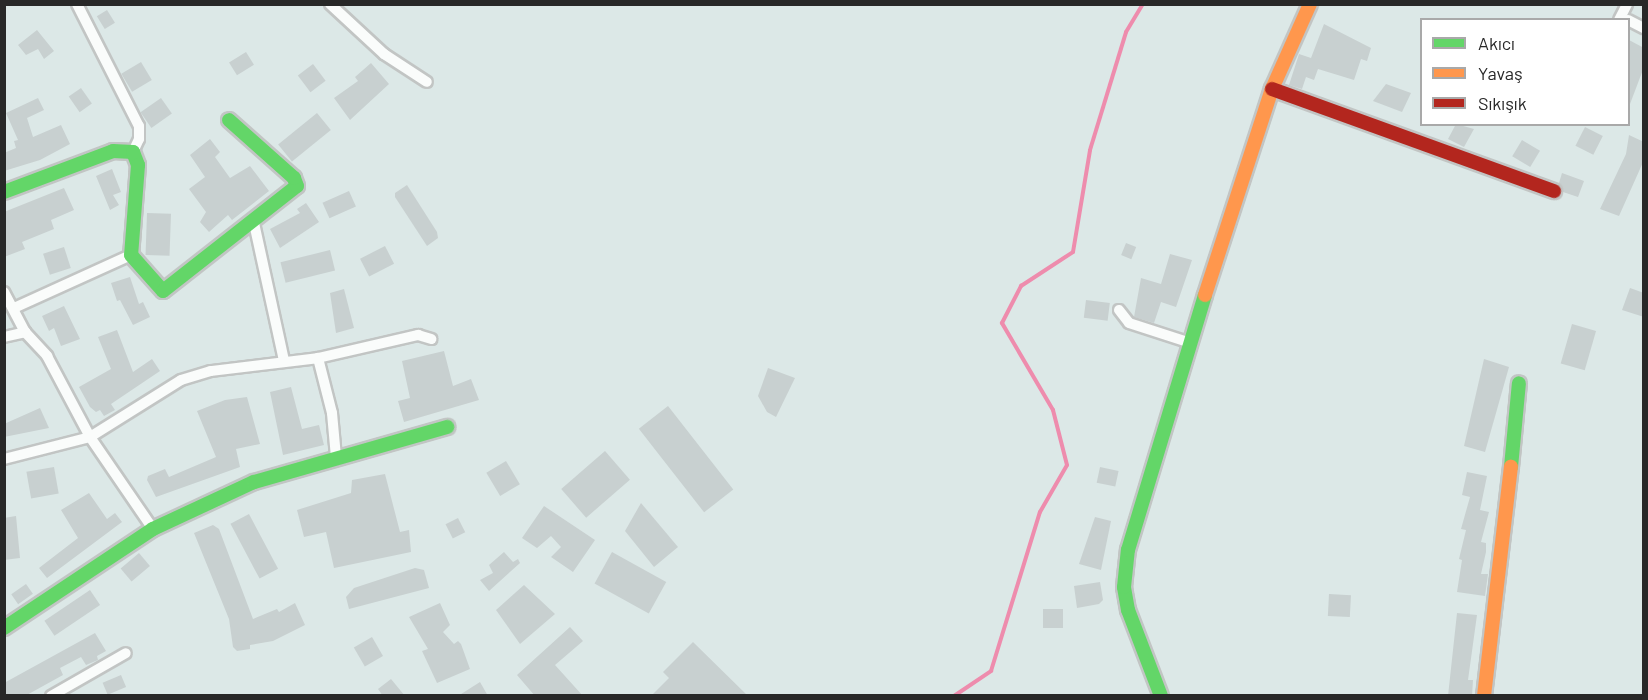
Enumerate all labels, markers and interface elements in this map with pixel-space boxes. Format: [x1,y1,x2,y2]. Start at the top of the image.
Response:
legend [1420,18,1630,126]
text: Akıcı [1478,32,1515,54]
text: Yavaş [1478,62,1523,84]
text: Sıkışık [1478,92,1527,114]

